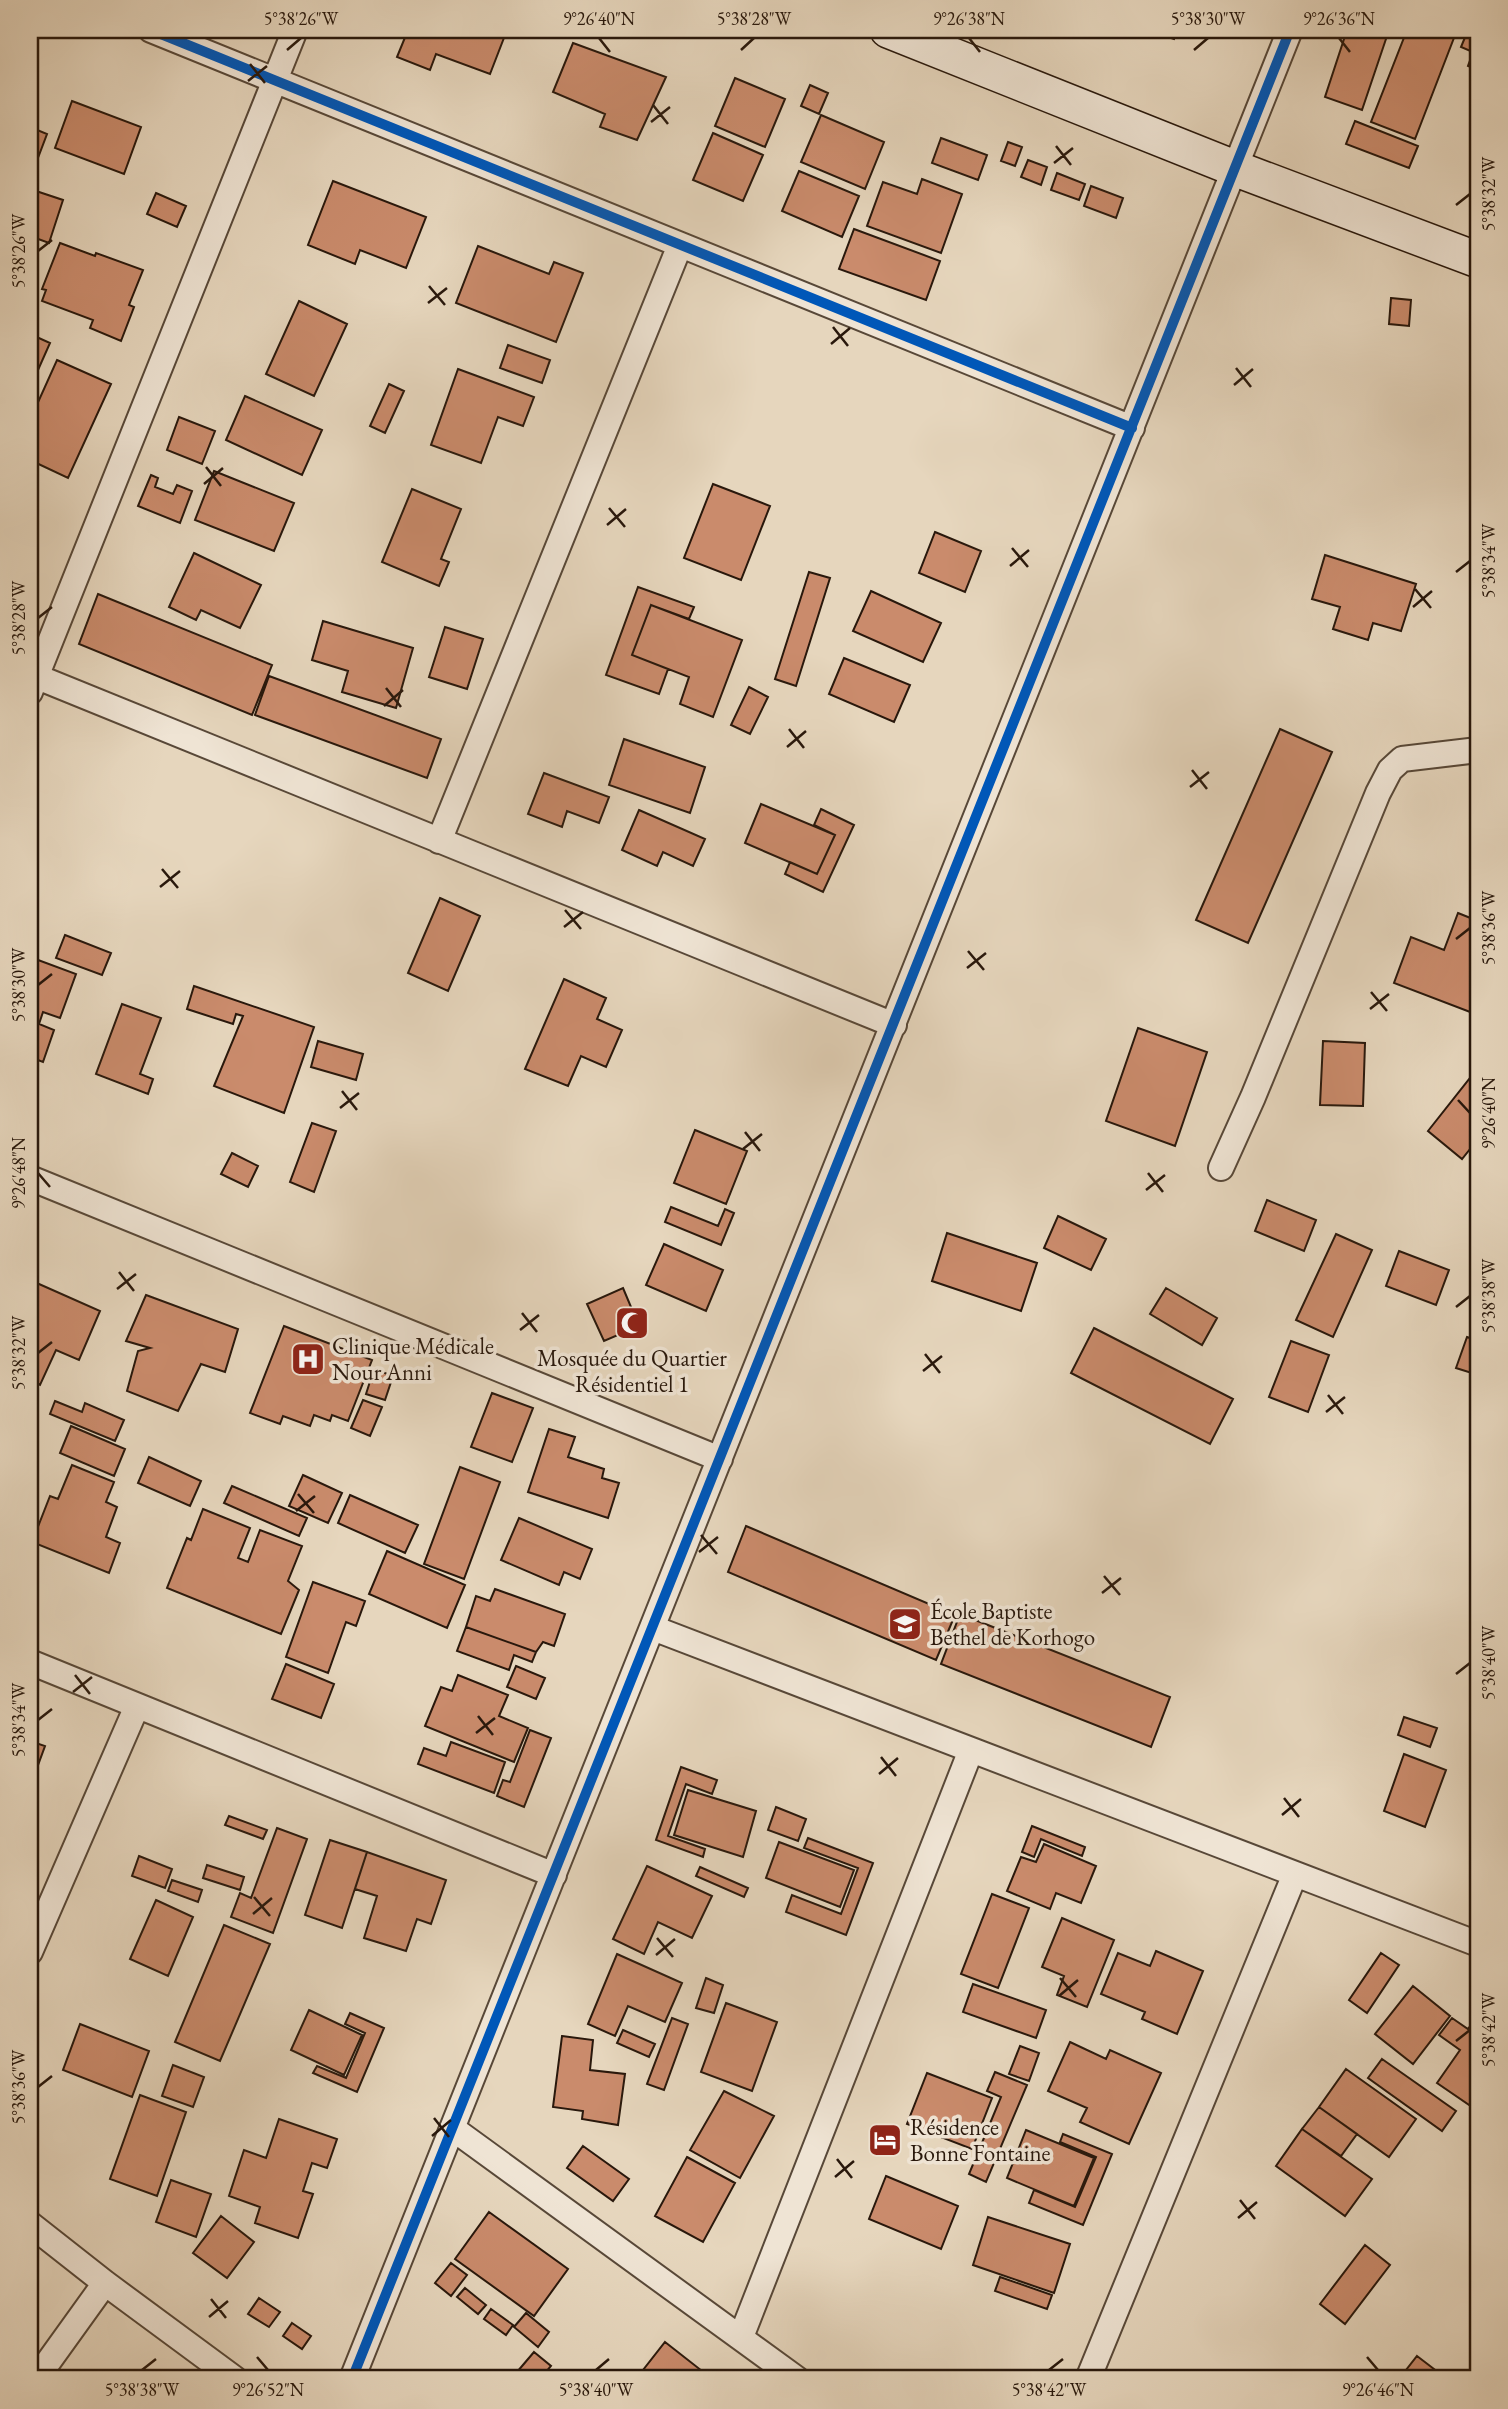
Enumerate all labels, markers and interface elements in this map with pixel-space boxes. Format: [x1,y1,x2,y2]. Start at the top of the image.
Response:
text: 5°38'26"W [264,7,339,30]
text: 9°26'40"N [563,7,636,30]
text: 5°38'28"W [717,7,792,30]
text: 9°26'38"N [933,7,1006,30]
text: 5°38'30"W [1171,7,1246,30]
text: 9°26'36"N [1303,7,1376,30]
text: 5°38'32"W [1477,156,1500,231]
text: 5°38'26"W [7,213,30,288]
text: 5°38'34"W [1477,523,1500,598]
text: 5°38'28"W [7,580,30,655]
text: 5°38'36"W [1477,890,1500,965]
text: 5°38'30"W [7,947,30,1022]
text: 9°26'40"N [1477,1076,1500,1149]
text: 9°26'48"N [7,1136,30,1209]
text: 5°38'38"W [1477,1258,1500,1333]
mosque icon: Mosquée du Quartier Résidentiel 1 [613,1304,651,1342]
text: 5°38'32"W [7,1315,30,1390]
place label: Clinique Médicale Nour Anni [332,1331,494,1387]
hospital icon: Clinique Médicale Nour Anni [289,1340,327,1378]
place label: Mosquée du Quartier Résidentiel 1 [537,1343,727,1399]
place label: École Baptiste Bethel de Korhogo [930,1596,1095,1652]
school or university icon: École Baptiste Bethel de Korhogo [886,1605,924,1643]
text: 5°38'40"W [1477,1625,1500,1700]
text: 5°38'34"W [7,1682,30,1757]
text: 5°38'42"W [1477,1992,1500,2067]
text: 5°38'36"W [7,2049,30,2124]
place label: Résidence Bonne Fontaine [910,2112,1051,2168]
hotel icon: Résidence Bonne Fontaine [866,2121,904,2159]
text: 5°38'38"W [105,2378,180,2401]
text: 9°26'52"N [232,2378,305,2401]
text: 5°38'40"W [559,2378,634,2401]
text: 5°38'42"W [1012,2378,1087,2401]
text: 9°26'46"N [1342,2378,1415,2401]

